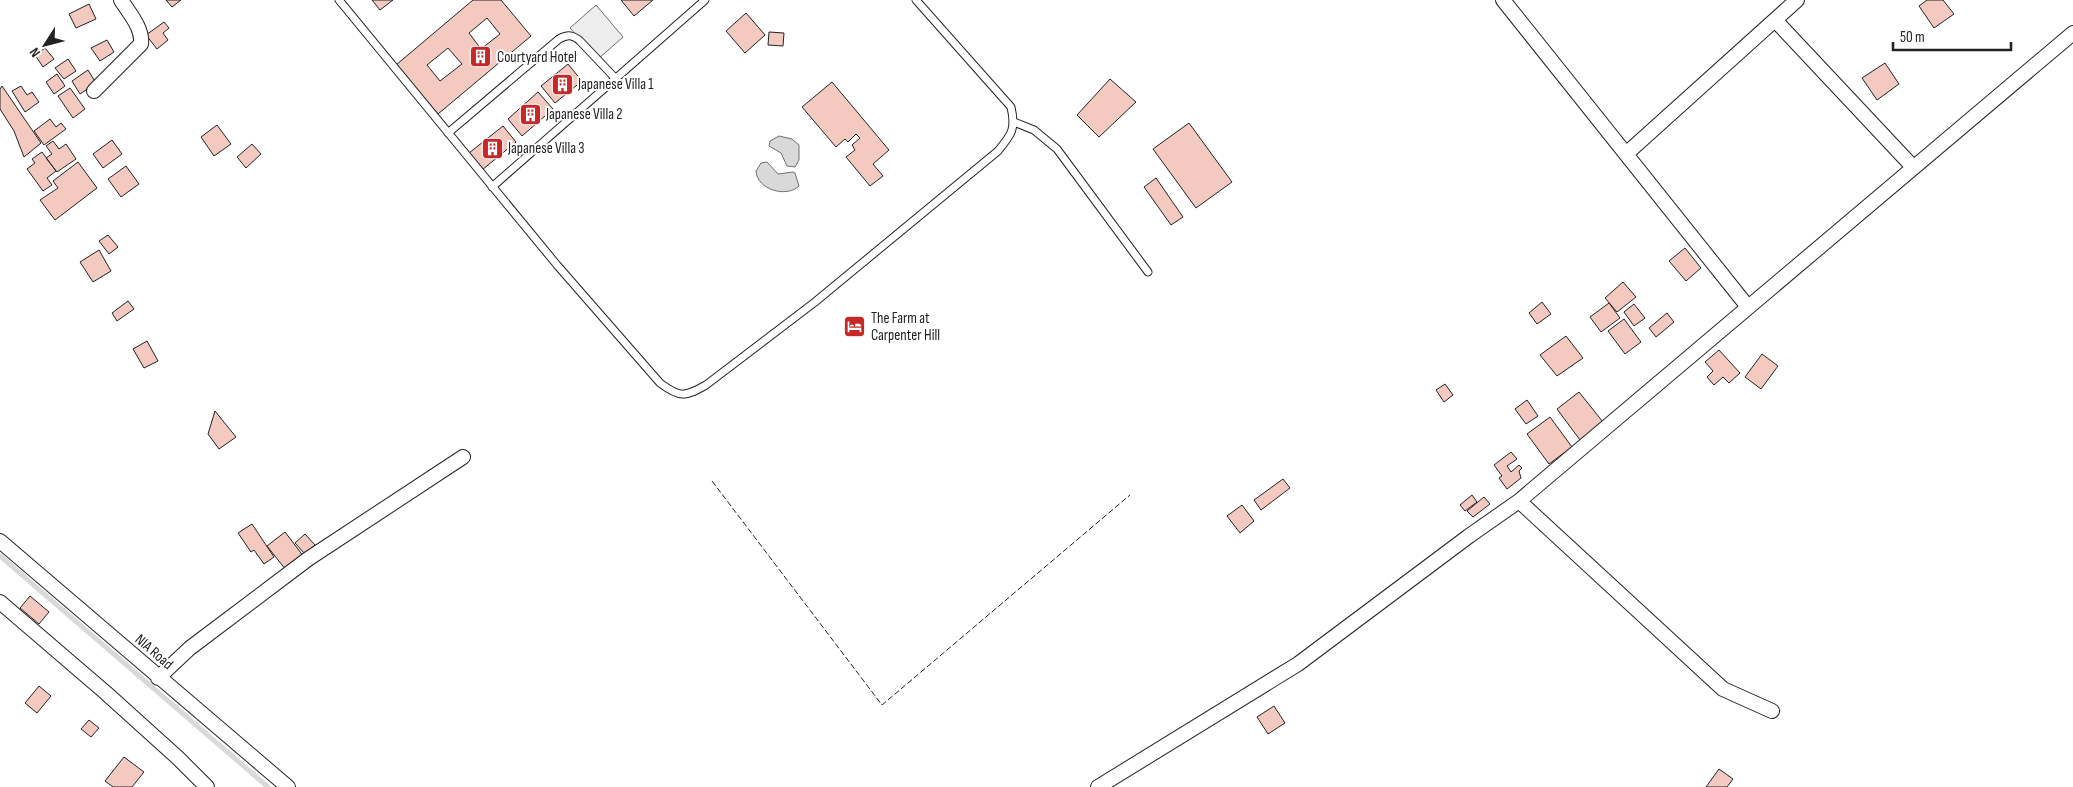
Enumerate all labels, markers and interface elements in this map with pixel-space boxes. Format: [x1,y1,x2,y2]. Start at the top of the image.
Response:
north arrow [20,20,70,70]
scale bar [1893,20,2010,52]
text: 50 m [1900,28,1925,47]
text: N [26,44,44,60]
building icon: Courtyard Hotel [469,45,493,69]
place label: Courtyard Hotel [497,48,577,67]
building icon: Japanese Villa 1 [550,72,574,96]
place label: Japanese Villa 1 [577,75,654,94]
building icon: Japanese Villa 2 [518,102,542,126]
place label: Japanese Villa 2 [545,105,623,124]
building icon: Japanese Villa 3 [480,136,504,160]
place label: Japanese Villa 3 [507,139,585,158]
place label: The Farm at Carpenter Hill [871,309,940,345]
hotel icon: The Farm at Carpenter Hill [843,315,867,339]
street label: NIA Road [131,630,177,674]

